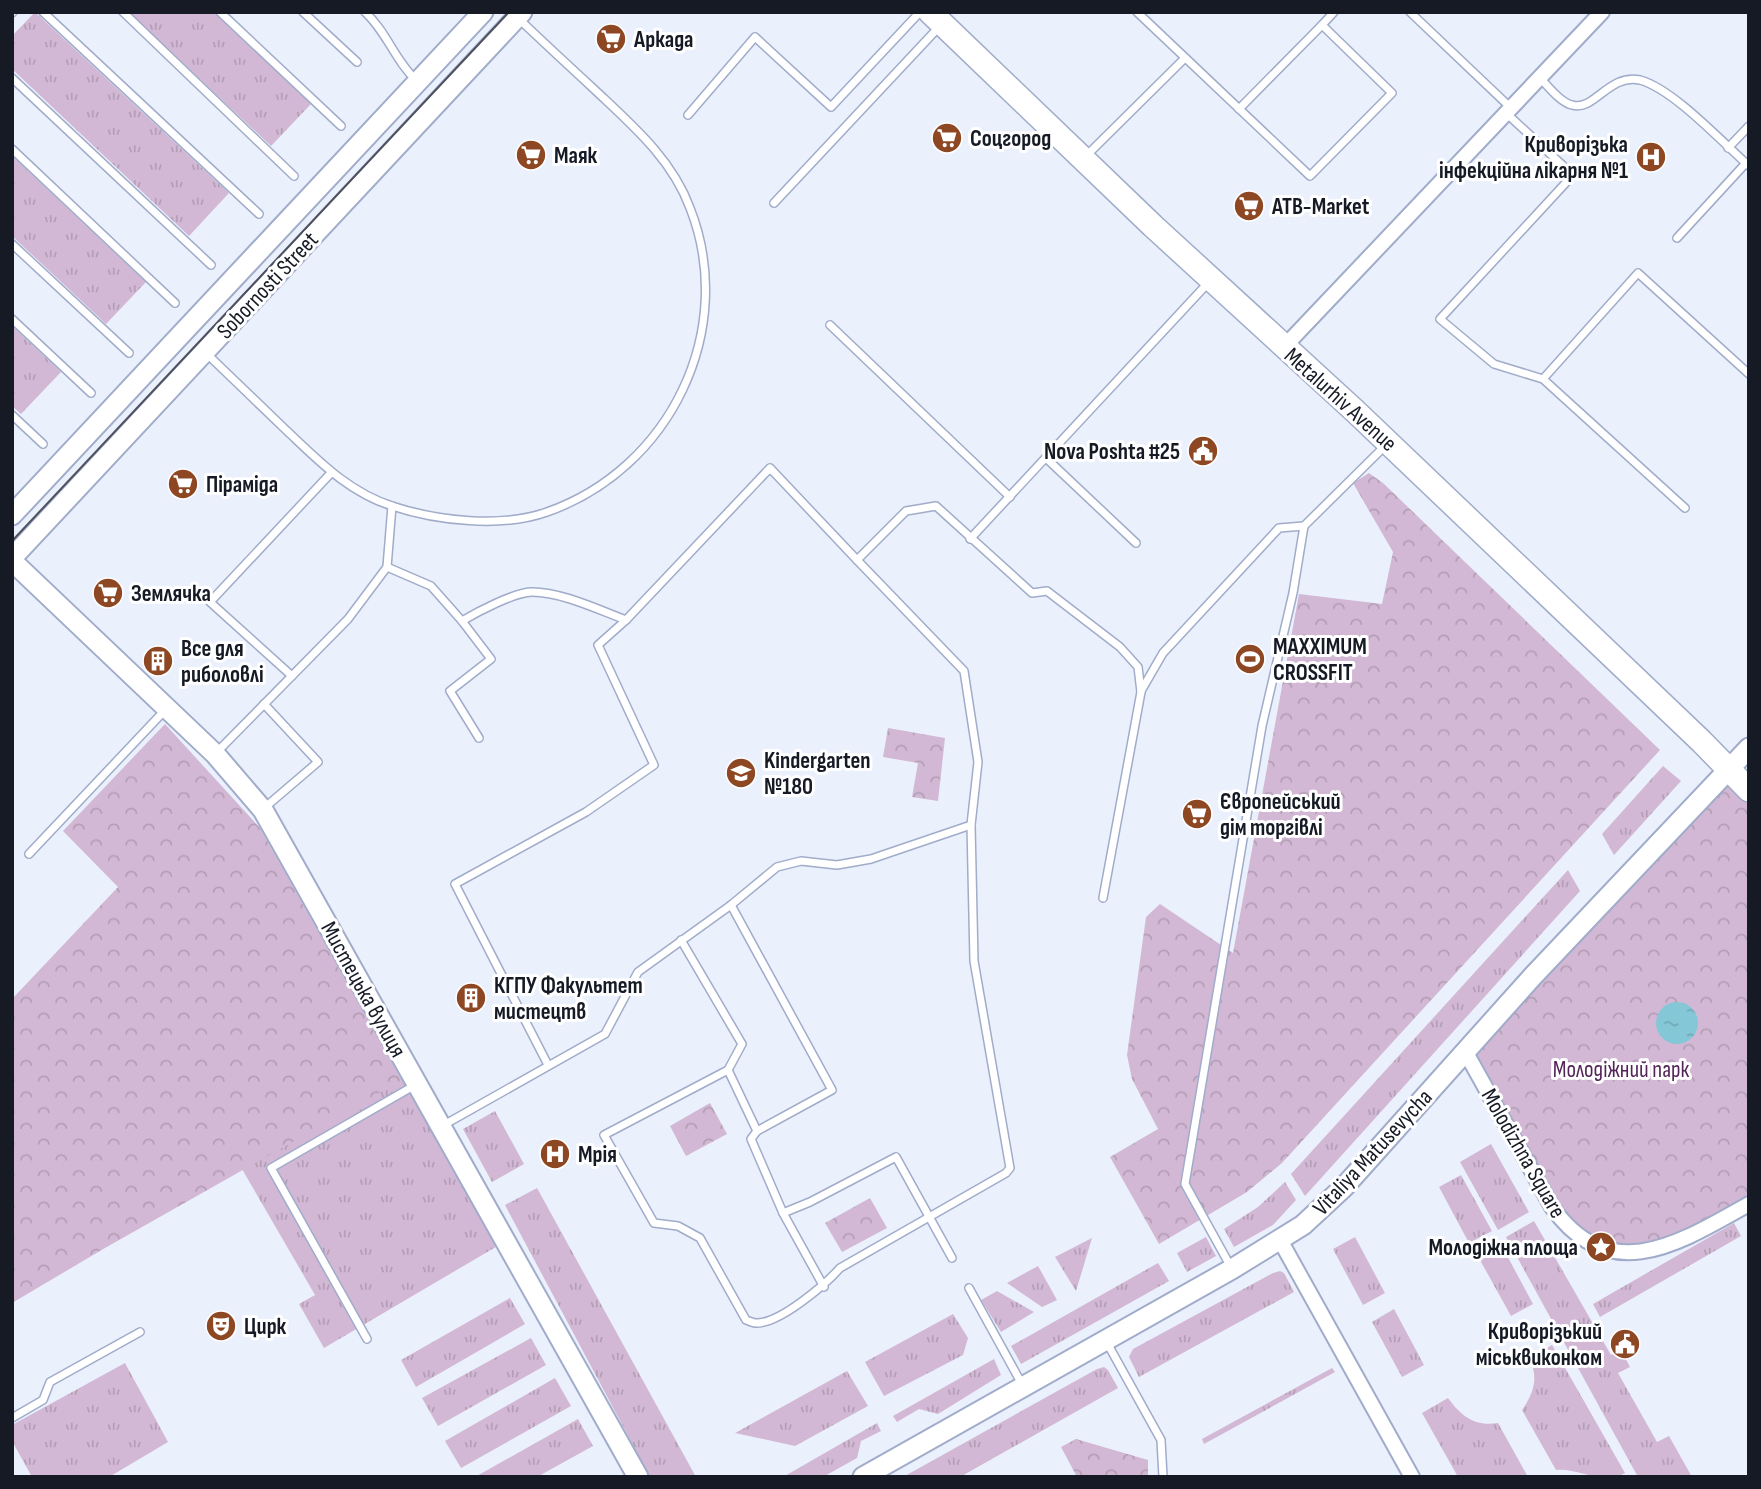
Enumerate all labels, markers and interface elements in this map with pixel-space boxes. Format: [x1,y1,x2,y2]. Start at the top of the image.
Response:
supermarket icon: Аркада [594,22,628,56]
place label: Аркада [633,26,694,54]
supermarket icon: Соцгород [930,121,964,155]
place label: Соцгород [970,125,1051,153]
place label: Криворізька інфекційна лікарня №1 [1439,131,1628,185]
supermarket icon: Маяк [514,138,548,172]
hospital icon: Криворізька інфекційна лікарня №1 [1634,140,1668,174]
place label: Маяк [554,142,598,170]
supermarket icon: ATB-Market [1232,189,1266,223]
place label: ATB-Market [1271,193,1370,221]
street label: Sobornosti Street [211,226,324,345]
street label: Metalurhiv Avenue [1278,342,1402,458]
public building icon: Nova Poshta #25 [1186,434,1220,468]
place label: Nova Poshta #25 [1044,438,1180,466]
supermarket icon: Піраміда [166,467,200,501]
place label: Піраміда [206,471,278,499]
supermarket icon: Землячка [91,576,125,610]
place label: Землячка [131,580,211,608]
place label: MAXXIMUM CROSSFIT [1273,633,1367,687]
place label: Все для риболовлі [181,635,264,689]
sports icon: MAXXIMUM CROSSFIT [1233,642,1267,676]
building icon: Все для риболовлі [141,644,175,678]
place label: Kindergarten №180 [764,747,871,801]
school or university icon: Kindergarten №180 [724,756,758,790]
place label: Європейський дім торгівлі [1220,788,1341,842]
supermarket icon: Європейський дім торгівлі [1180,797,1214,831]
street label: Мистецька вулиця [314,917,412,1062]
place label: КГПУ Факультет мистецтв [494,972,643,1026]
building icon: КГПУ Факультет мистецтв [454,981,488,1015]
park label: Молодіжний парк [1553,1056,1690,1084]
street label: Vitaliya Matusevycha [1307,1084,1438,1222]
street label: Molodizhna Square [1475,1084,1571,1223]
hospital icon: Мрія [538,1137,572,1171]
place label: Мрія [578,1141,617,1169]
place icon: Молодіжна площа [1584,1230,1618,1264]
place label: Молодіжна площа [1428,1234,1578,1262]
theatre icon: Цирк [204,1309,238,1343]
place label: Цирк [244,1313,287,1341]
place label: Криворізький міськвиконком [1476,1318,1602,1372]
public building icon: Криворізький міськвиконком [1608,1327,1642,1361]

